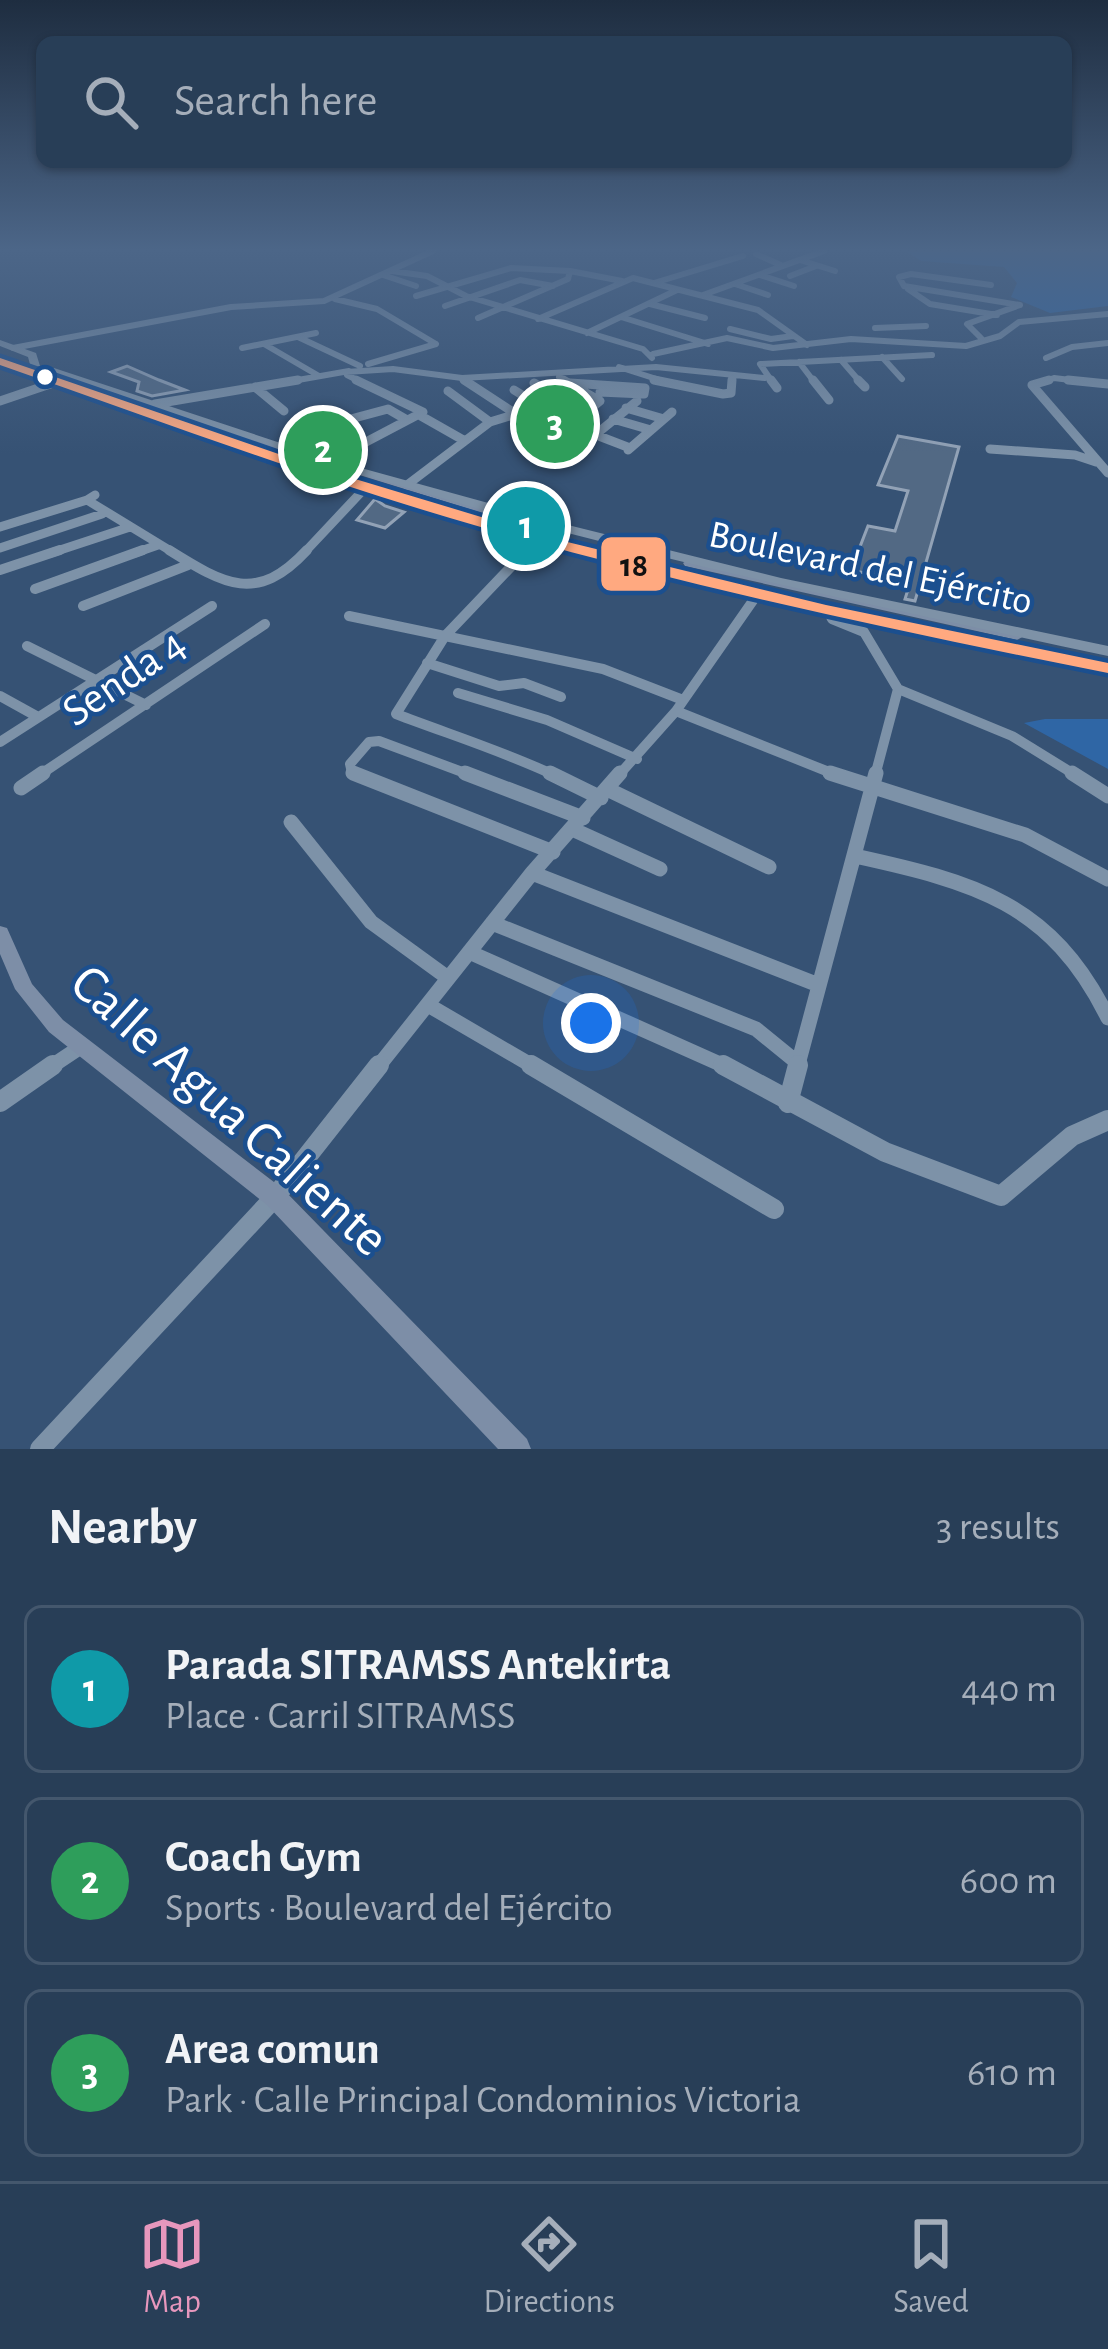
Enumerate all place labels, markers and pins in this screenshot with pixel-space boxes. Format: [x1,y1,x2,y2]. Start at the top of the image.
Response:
unlabelled marker [34,366,56,388]
pin: 3 [516,379,594,469]
pin: 2 [284,405,362,495]
pin: 1 [487,481,565,571]

